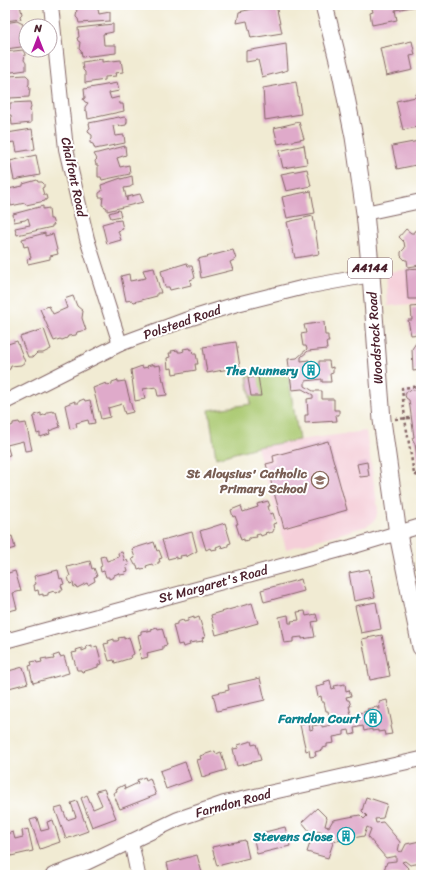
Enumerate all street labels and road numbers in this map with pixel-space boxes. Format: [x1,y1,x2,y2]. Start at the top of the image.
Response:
street label: Chalfont Road [54,135,94,220]
road number: A4144 [348,258,392,278]
street label: Woodstock Road [360,290,390,385]
street label: Polstead Road [140,298,225,346]
street label: St Margaret's Road [156,558,271,610]
street label: Farndon Road [193,782,275,824]

